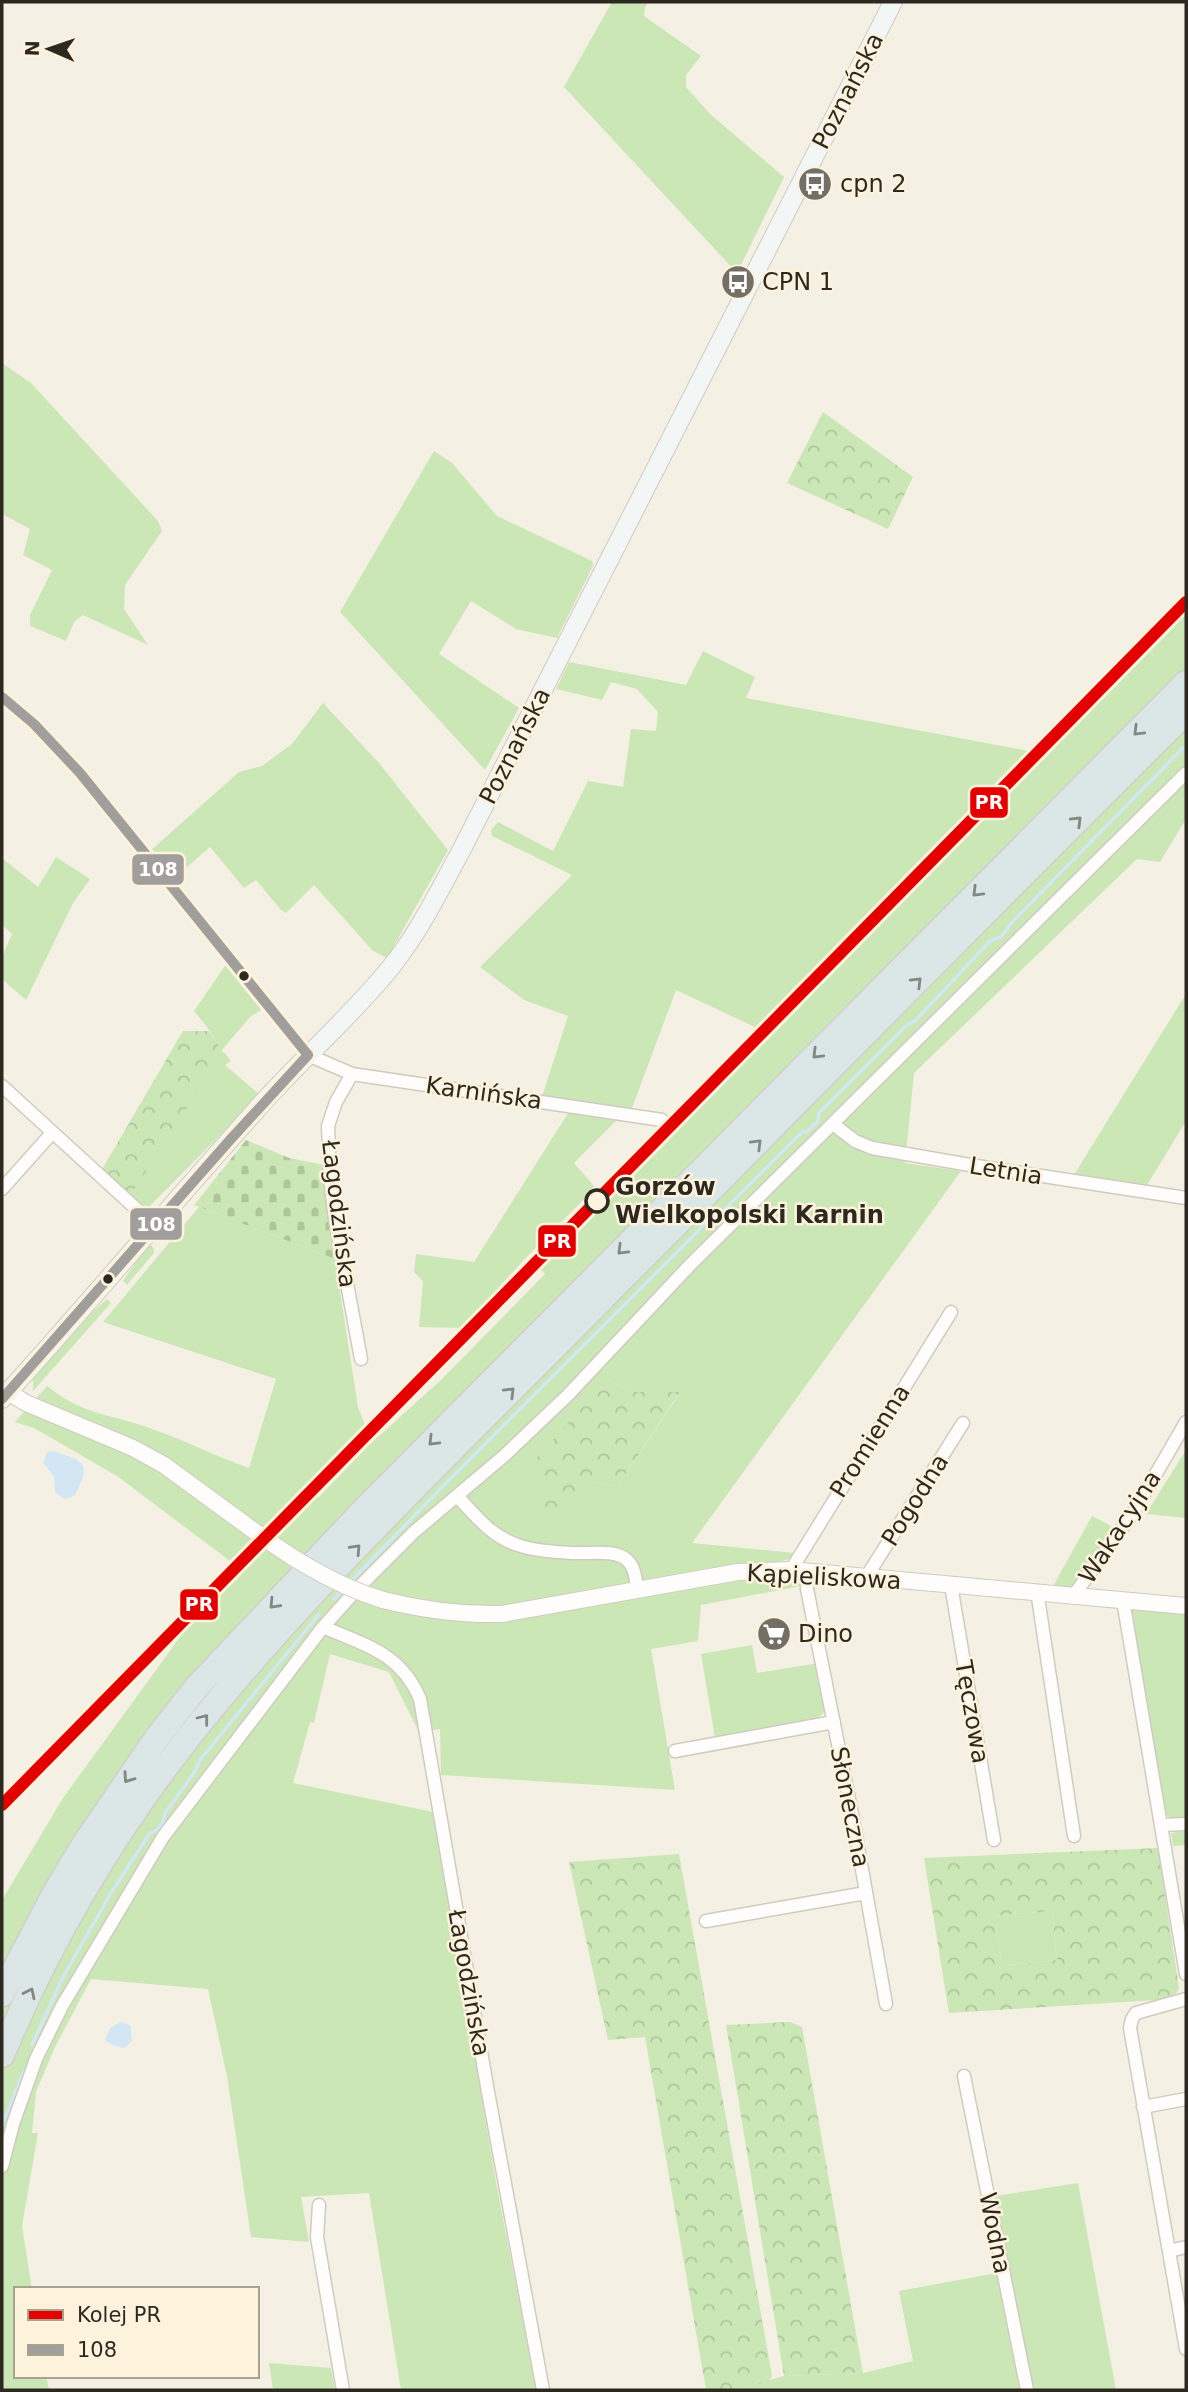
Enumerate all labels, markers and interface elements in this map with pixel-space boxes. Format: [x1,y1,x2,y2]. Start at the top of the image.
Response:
north arrow [14,14,84,84]
street label: Poznańska [807,28,889,154]
text: N [21,40,43,57]
bus stop icon: cpn 2 [796,165,834,203]
place label: cpn 2 [840,170,907,198]
bus stop icon: CPN 1 [719,263,757,301]
place label: CPN 1 [762,268,834,296]
street label: Poznańska [474,683,556,809]
one-way arrow [1133,723,1146,736]
line badge: PR [969,786,1009,819]
text: PR [975,791,1004,813]
one-way arrow [1069,816,1082,829]
line badge: 108 [131,853,185,886]
text: 108 [138,858,178,880]
one-way arrow [972,884,985,897]
unlabelled marker [237,969,251,983]
one-way arrow [908,977,921,990]
one-way arrow [812,1045,825,1058]
street label: Karnińska [424,1071,544,1115]
street label: Łagodzińska [316,1138,362,1289]
one-way arrow [748,1139,761,1152]
street label: Letnia [967,1151,1045,1191]
place label: Gorzów Wielkopolski Karnin [615,1173,884,1229]
marker: Gorzów Wielkopolski Karnin [585,1189,609,1213]
line badge: 108 [129,1207,183,1241]
text: 108 [136,1213,176,1235]
line badge: PR [537,1224,577,1258]
text: PR [543,1230,572,1252]
one-way arrow [617,1242,630,1255]
unlabelled marker [101,1272,115,1286]
street label: Promienna [824,1379,916,1503]
one-way arrow [502,1388,514,1400]
one-way arrow [428,1433,441,1446]
street label: Pogodna [876,1449,954,1551]
street label: Wakacyjna [1073,1465,1167,1589]
one-way arrow [347,1544,360,1557]
street label: Kąpieliskowa [746,1559,902,1595]
line badge: PR [179,1588,219,1621]
text: PR [185,1593,214,1615]
one-way arrow [269,1596,282,1609]
supermarket icon: Dino [755,1615,793,1653]
place label: Dino [798,1620,853,1648]
street label: Tęczowa [949,1657,995,1766]
one-way arrow [195,1714,208,1726]
street label: Słoneczna [825,1744,875,1870]
one-way arrow [124,1770,136,1783]
street label: Łagodzińska [442,1906,496,2059]
one-way arrow [22,1988,36,2000]
street label: Wodna [973,2190,1017,2276]
legend [14,2287,259,2378]
text: Kolej PR [77,2303,161,2327]
text: 108 [77,2338,117,2362]

